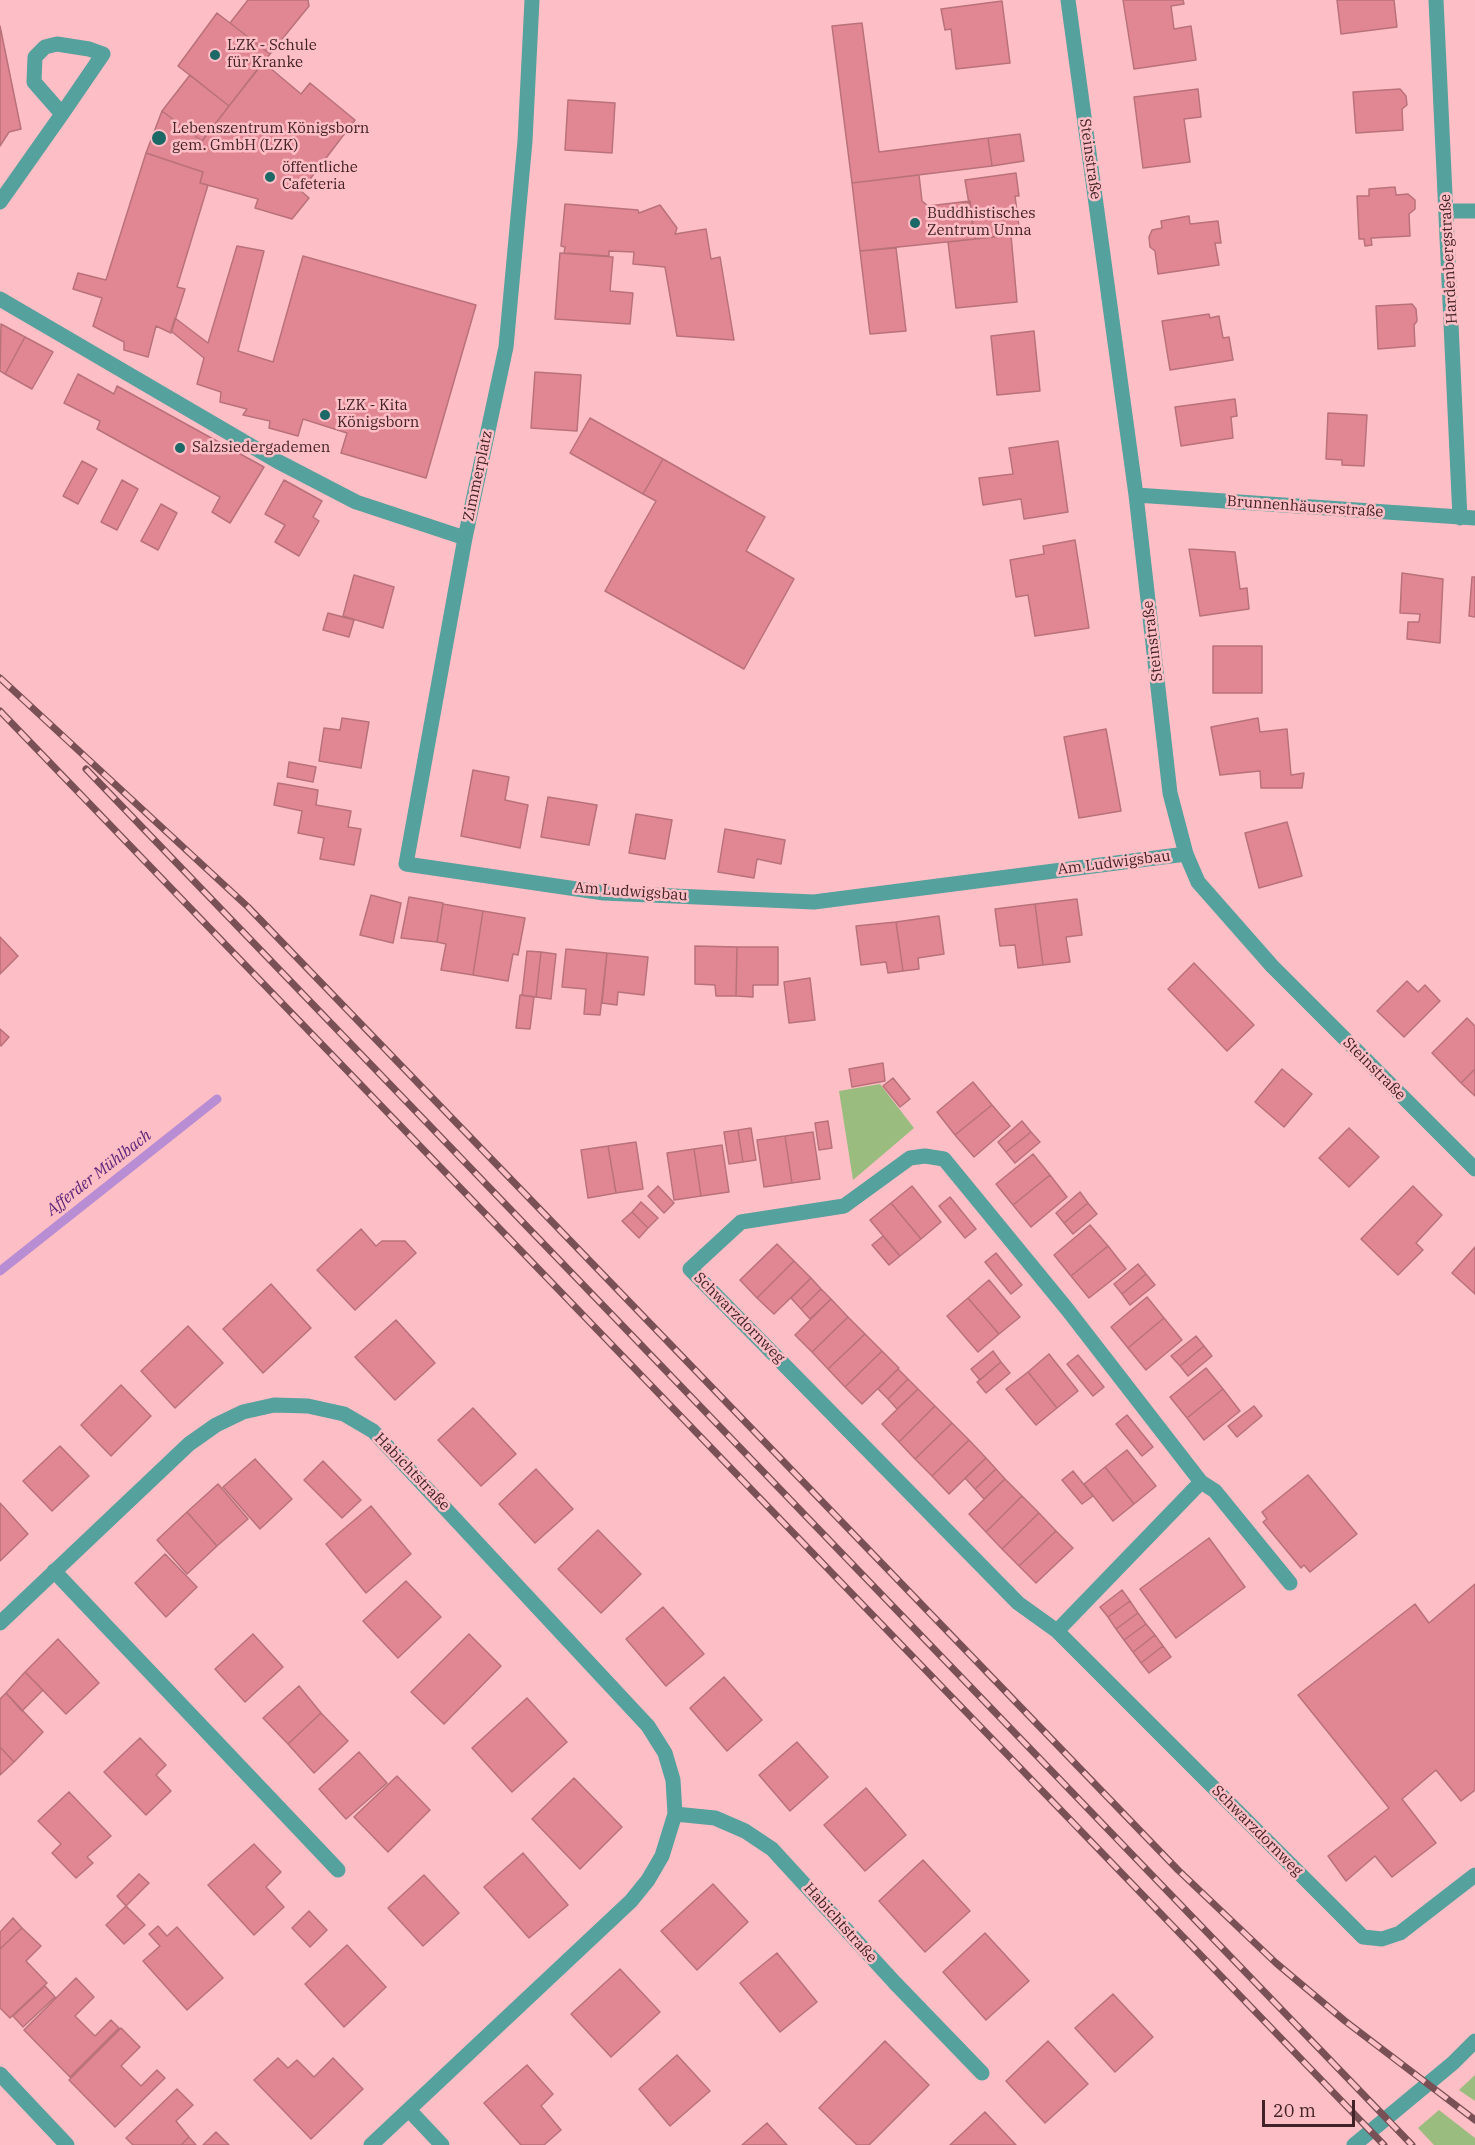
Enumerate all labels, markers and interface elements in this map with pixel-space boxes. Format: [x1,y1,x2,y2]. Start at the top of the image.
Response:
place label: LZK - Schule für Kranke [227,37,317,72]
marker: LZK - Schule für Kranke [208,48,222,62]
street label: Steinstraße [1075,117,1105,201]
place label: Lebenszentrum Königsborn gem. GmbH (LZK) [172,120,369,155]
marker: Lebenszentrum Königsborn gem. GmbH (LZK) [150,129,168,147]
place label: öffentliche Cafeteria [282,159,358,194]
marker: öffentliche Cafeteria [263,170,277,184]
street label: Hardenbergstraße [1437,193,1461,325]
place label: Buddhistisches Zentrum Unna [927,205,1036,240]
marker: Buddhistisches Zentrum Unna [908,216,922,230]
place label: LZK - Kita Königsborn [337,397,419,432]
marker: LZK - Kita Königsborn [318,408,332,422]
street label: Zimmerplatz [460,429,496,523]
place label: Salzsiedergademen [192,439,330,457]
marker: Salzsiedergademen [173,441,187,455]
street label: Brunnenhäuserstraße [1226,493,1384,521]
street label: Steinstraße [1139,599,1167,683]
street label: Am Ludwigsbau [1057,847,1171,879]
street label: Am Ludwigsbau [574,879,688,905]
street label: Steinstraße [1339,1034,1409,1104]
water label: Afferder Mühlbach [43,1126,155,1220]
street label: Schwarzdornweg [690,1269,788,1367]
street label: Habichtstraße [370,1429,454,1515]
street label: Schwarzdornweg [1208,1782,1306,1880]
street label: Habichtstraße [800,1879,880,1967]
scale bar [1265,2088,1358,2126]
text: 20 m [1273,2099,1316,2122]

